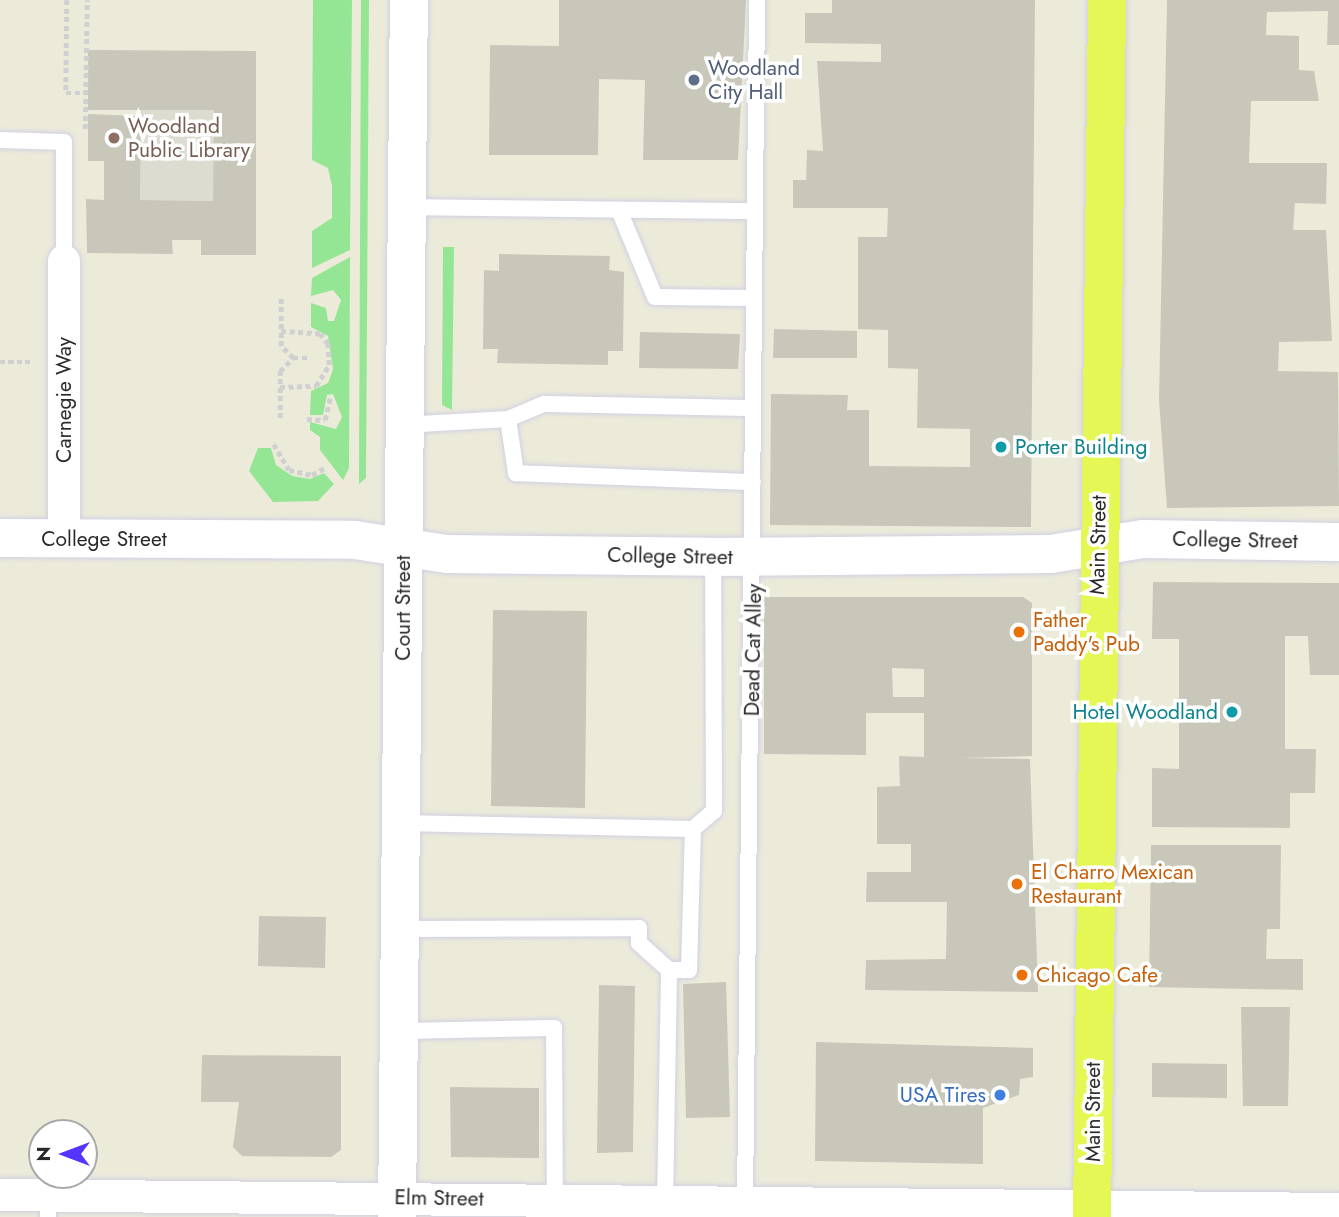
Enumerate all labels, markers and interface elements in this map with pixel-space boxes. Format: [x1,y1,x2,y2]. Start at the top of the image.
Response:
place label: Woodland City Hall [708,55,800,105]
marker: Woodland City Hall [686,72,702,88]
place label: Woodland Public Library [128,113,250,163]
marker: Woodland Public Library [106,130,122,146]
street label: Carnegie Way [51,337,77,463]
place label: Porter Building [1015,434,1147,460]
marker: Porter Building [993,439,1009,455]
street label: Main Street [1085,495,1111,595]
street label: College Street [41,526,167,552]
street label: College Street [1172,526,1298,554]
street label: College Street [607,542,733,570]
street label: Court Street [390,555,416,661]
street label: Dead Cat Alley [739,584,767,716]
place label: Father Paddy's Pub [1033,607,1140,657]
marker: Father Paddy's Pub [1011,624,1027,640]
place label: Hotel Woodland [1073,699,1218,725]
marker: Hotel Woodland [1224,704,1240,720]
place label: El Charro Mexican Restaurant [1031,859,1194,909]
marker: El Charro Mexican Restaurant [1009,876,1025,892]
place label: Chicago Cafe [1036,962,1158,988]
marker: Chicago Cafe [1014,967,1030,983]
street label: Main Street [1080,1062,1106,1162]
place label: USA Tires [900,1082,986,1108]
marker: USA Tires [992,1087,1008,1103]
north arrow [28,1119,98,1189]
text: N [30,1146,57,1162]
street label: Elm Street [394,1185,484,1211]

